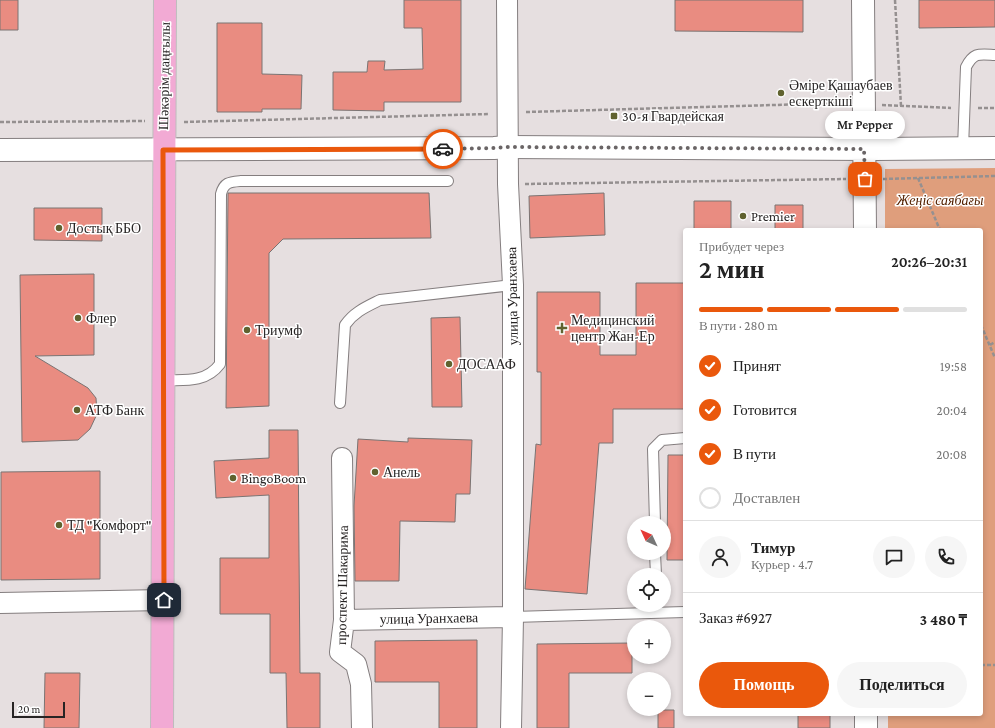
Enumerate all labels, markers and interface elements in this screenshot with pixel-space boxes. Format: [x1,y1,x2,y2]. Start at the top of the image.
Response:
street label: Шәкәрім даңғылы [155,21,173,130]
place label: Әміре Қашаубаев ескерткіші [789,77,893,109]
marker: Әміре Қашаубаев ескерткіші [776,88,786,98]
place label: 30-я Гвардейская [622,108,725,124]
marker: 30-я Гвардейская [609,111,619,121]
callout: Mr Pepper [825,111,905,139]
text: Mr Pepper [837,117,893,132]
courier [423,129,463,169]
icon: car [432,138,454,160]
pin [848,162,882,196]
icon: bag [854,168,876,190]
park label: Жеңіс саябағы [895,192,984,208]
place label: Premier [751,208,795,224]
marker: Premier [738,211,748,221]
place label: Достық ББО [67,220,141,236]
marker: Достық ББО [54,223,64,233]
text: Прибудет через [699,239,784,254]
street label: улица Уранхаева [503,246,521,345]
text: 20:26–20:31 [891,254,967,270]
text: 2 мин [699,255,765,284]
place label: Флер [86,310,117,326]
place label: Медицинский центр Жан-Ер [571,312,655,344]
marker: Флер [73,313,83,323]
text: В пути · 280 m [699,318,778,333]
place label: Триумф [255,322,302,338]
marker: Медицинский центр Жан-Ер [556,322,568,334]
marker: Триумф [242,325,252,335]
icon: check [699,355,721,377]
place label: ДОСААФ [457,356,516,372]
text: Принят [733,358,781,374]
marker: ДОСААФ [444,359,454,369]
text: 19:58 [940,359,967,374]
icon: check [699,399,721,421]
place label: АТФ Банк [85,402,145,418]
text: Готовится [733,402,797,418]
text: 20:04 [936,403,967,418]
marker: АТФ Банк [72,405,82,415]
icon: check [699,443,721,465]
text: В пути [733,446,776,462]
text: 20:08 [936,447,967,462]
place label: Анель [383,464,420,480]
marker: Анель [370,467,380,477]
place label: BingoBoom [241,470,306,486]
marker: BingoBoom [228,473,238,483]
text: Доставлен [733,490,800,506]
north arrow [627,516,671,560]
map controls [627,516,671,716]
place label: ТД "Комфорт" [67,517,152,533]
marker: ТД "Комфорт" [54,520,64,530]
street label: проспект Шакарима [333,524,351,645]
button: person [699,536,741,578]
button: chat [873,536,915,578]
button: phone [925,536,967,578]
text: Тимур [751,540,795,556]
text: Курьер · 4.7 [751,557,813,572]
button: locate [627,568,671,612]
pin [147,583,181,617]
icon: home [153,589,175,611]
street label: улица Уранхаева [380,609,479,627]
text: Заказ #6927 [699,610,772,626]
text: 3 480 ₸ [920,612,967,628]
button: + [627,620,671,664]
button: Помощь [699,662,829,708]
button: Поделиться [837,662,967,708]
button: − [627,672,671,716]
scale bar [12,700,65,719]
text: 20 m [18,703,40,715]

